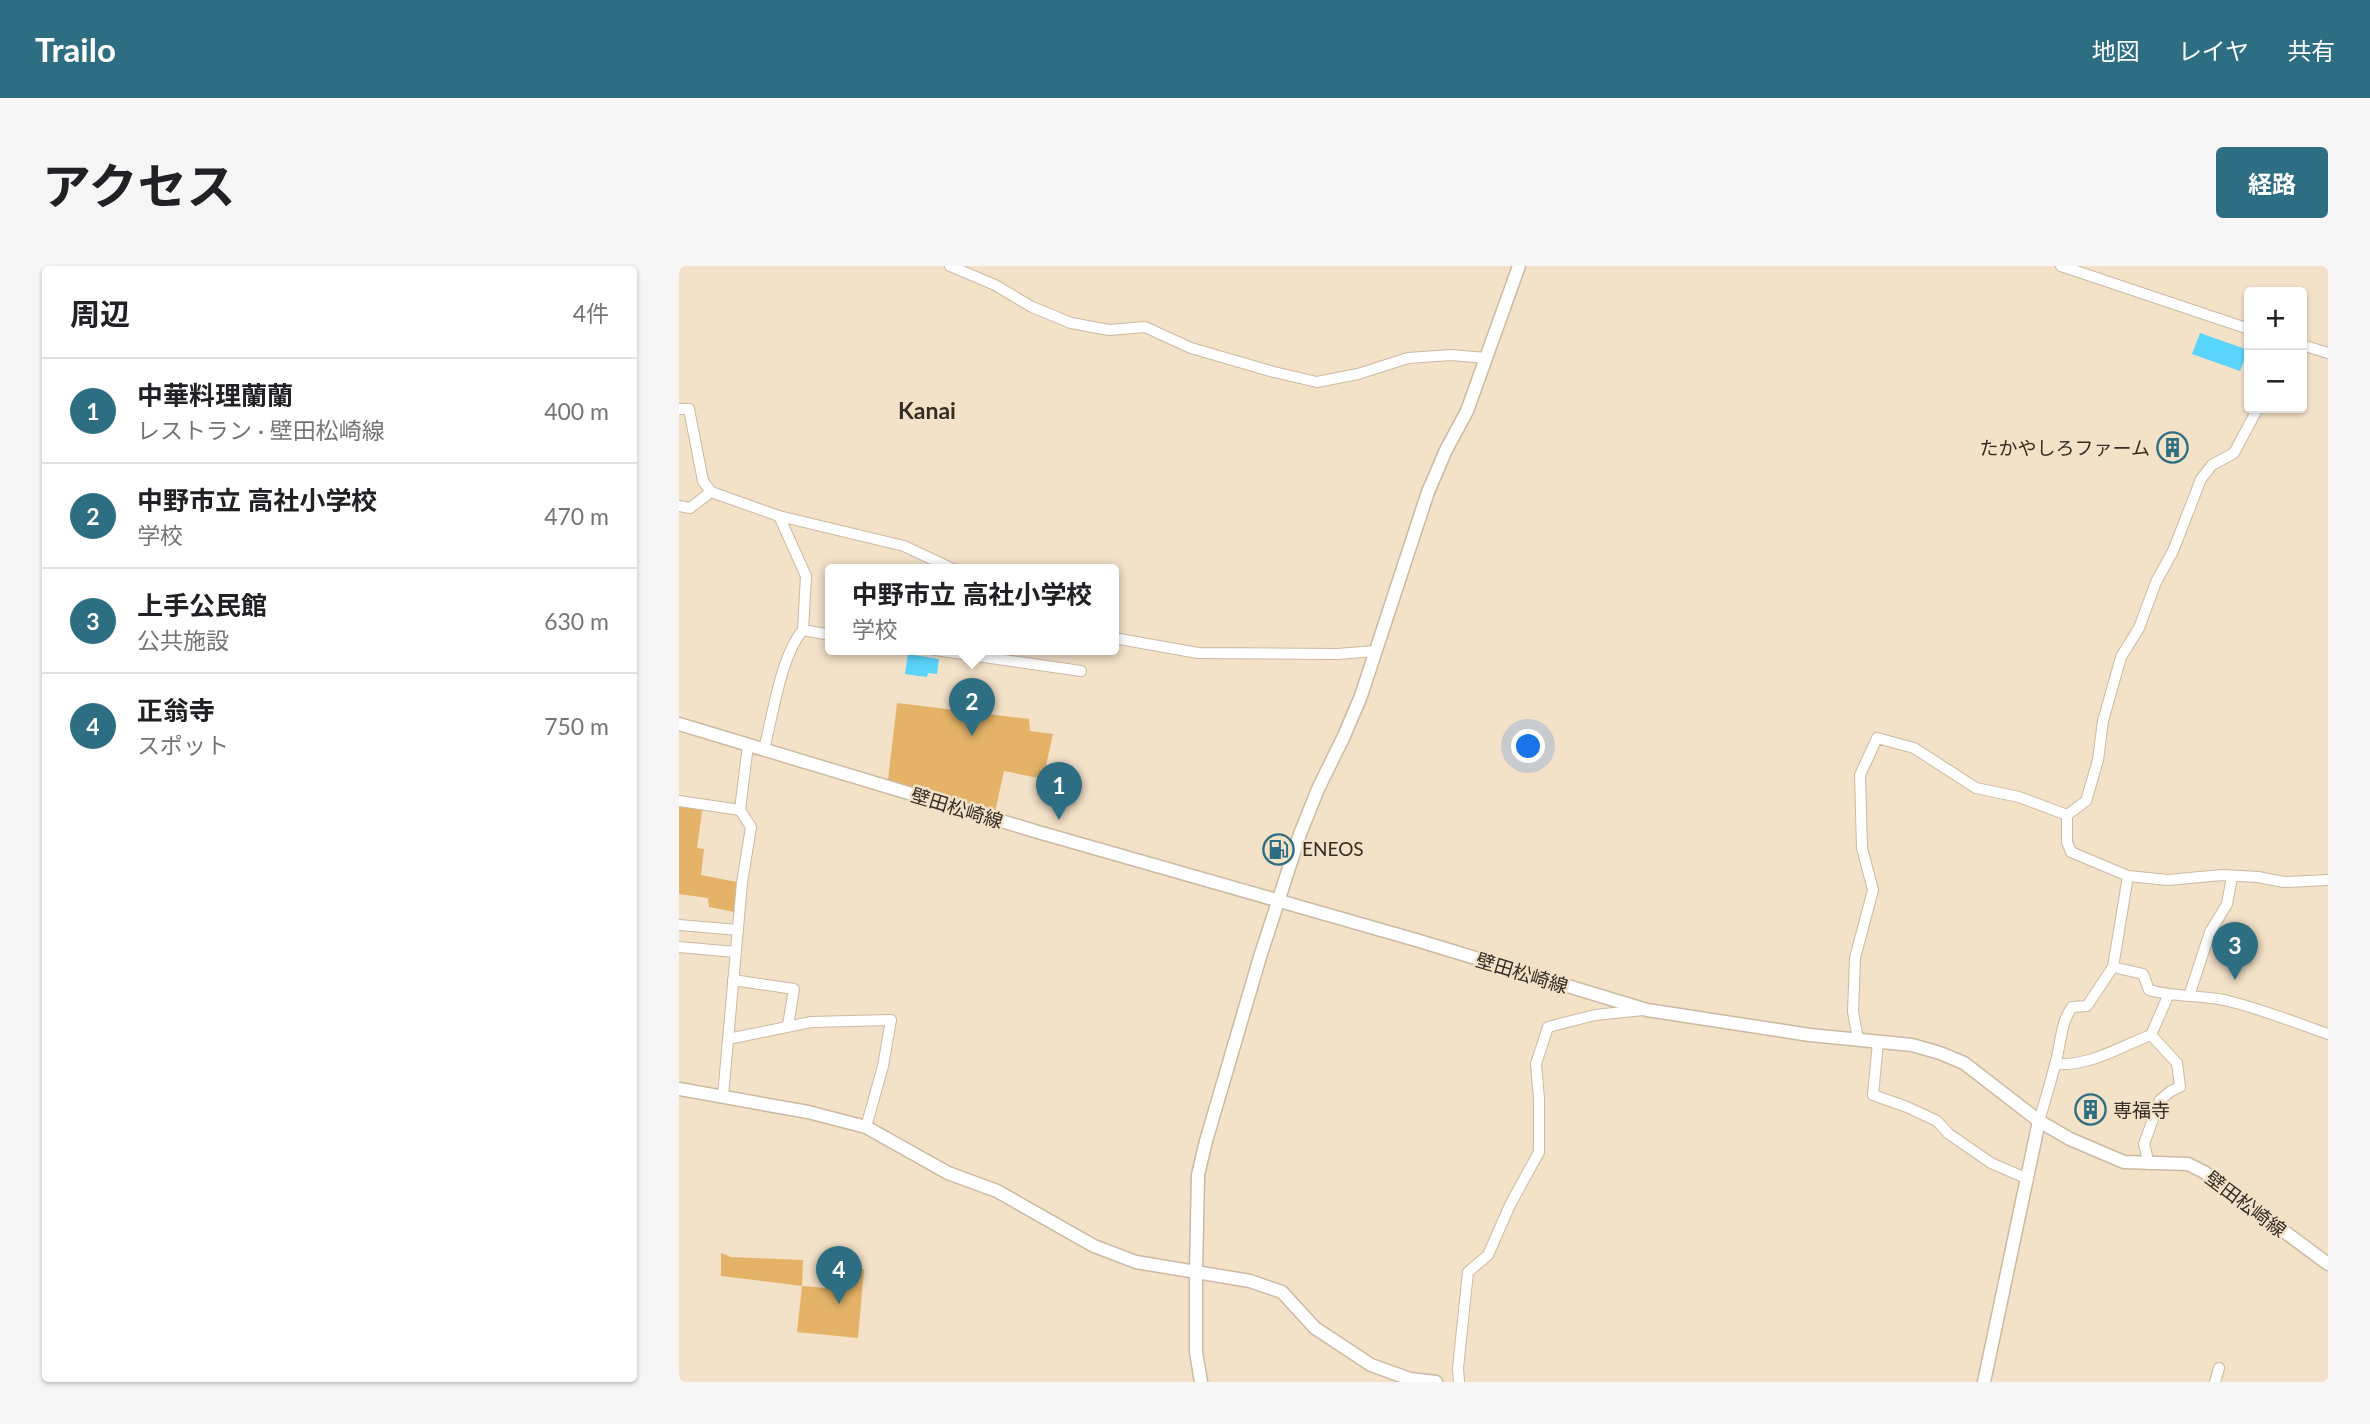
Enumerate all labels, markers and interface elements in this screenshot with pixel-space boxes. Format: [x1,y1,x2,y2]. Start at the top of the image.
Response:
text: Trailo [35,29,116,69]
text: 地図 [2092,36,2140,65]
text: レイヤ [2178,36,2249,65]
text: 共有 [2287,36,2335,65]
button: 経路 [2216,147,2328,218]
text: アクセス [42,156,236,214]
map controls [2244,287,2307,413]
button: + [2244,287,2307,350]
text: 周辺 [70,295,130,331]
text: 4件 [573,299,609,327]
button: − [2244,350,2307,413]
text: 中華料理蘭蘭 [137,379,293,411]
district label: Kanai [898,396,956,424]
text: 1 [86,397,100,425]
text: 400 m [544,397,609,425]
text: レストラン · 壁田松崎線 [137,416,385,444]
building icon: たかやしろファーム [2156,431,2190,465]
place label: たかやしろファーム [1980,436,2150,459]
text: 中野市立 高社小学校 [137,484,377,516]
text: 2 [86,502,100,530]
text: 470 m [544,502,609,530]
text: 学校 [137,521,183,549]
popup [825,564,1119,655]
text: 中野市立 高社小学校 [852,578,1092,610]
text: 上手公民館 [137,589,267,621]
text: 3 [86,607,100,635]
text: 630 m [544,607,609,635]
text: 学校 [852,615,898,643]
text: 公共施設 [137,626,229,654]
pin: 2 [949,678,995,736]
text: 正翁寺 [137,694,215,726]
text: 4 [86,712,100,740]
text: 750 m [544,712,609,740]
your location [1511,729,1545,763]
text: スポット [137,731,229,759]
pin: 1 [1036,762,1082,820]
street label: 壁田松崎線 [908,783,1006,832]
fuel station icon: ENEOS [1262,832,1296,866]
place label: ENEOS [1302,837,1364,860]
pin: 3 [2212,922,2258,980]
street label: 壁田松崎線 [1473,948,1571,997]
building icon: 専福寺 [2073,1093,2107,1127]
place label: 専福寺 [2113,1098,2170,1121]
street label: 壁田松崎線 [2201,1166,2291,1241]
pin: 4 [816,1246,862,1304]

